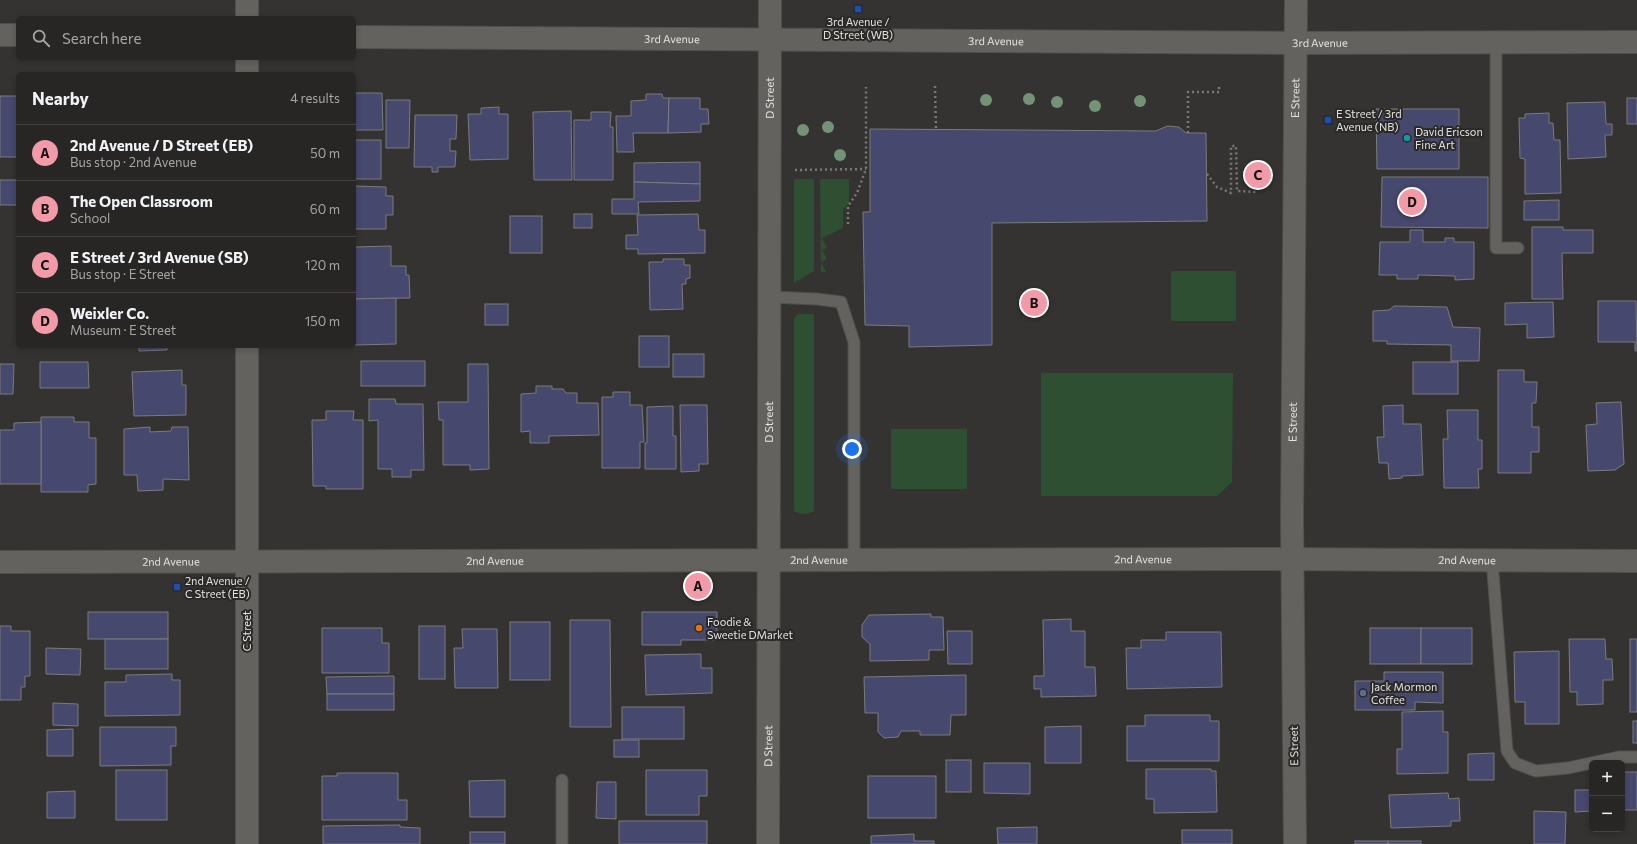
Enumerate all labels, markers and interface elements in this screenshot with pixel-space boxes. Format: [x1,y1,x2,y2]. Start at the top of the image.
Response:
marker: 3rd Avenue / D Street (WB) [853,4,863,14]
place label: 3rd Avenue / D Street (WB) [823,15,893,41]
search box [16,16,356,60]
icon: search [30,27,52,49]
text: Search here [62,29,141,47]
street label: 3rd Avenue [644,32,700,45]
street label: 3rd Avenue [968,34,1024,47]
street label: 3rd Avenue [1292,36,1348,49]
street label: D Street [763,77,776,119]
street label: E Street [1288,78,1301,118]
text: Nearby [32,88,89,109]
text: 4 results [290,90,340,106]
place label: E Street / 3rd Avenue (NB) [1336,107,1402,133]
marker: E Street / 3rd Avenue (NB) [1323,115,1333,125]
place label: David Ericson Fine Art [1415,125,1483,151]
marker: David Ericson Fine Art [1402,133,1412,143]
text: 2nd Avenue / D Street (EB) [70,136,253,154]
text: A [40,145,50,161]
text: 50 m [310,145,340,161]
text: Bus stop · 2nd Avenue [70,154,197,170]
pin: C [1245,160,1271,190]
pin: D [1399,187,1425,217]
text: The Open Classroom [70,192,213,210]
text: B [41,201,49,217]
text: 60 m [310,201,340,217]
text: School [70,210,110,226]
text: E Street / 3rd Avenue (SB) [70,248,249,266]
text: C [41,257,49,273]
text: 120 m [305,257,340,273]
text: Bus stop · E Street [70,266,176,282]
pin: B [1021,288,1047,318]
text: Weixler Co. [70,304,149,322]
text: D [40,313,50,329]
text: 150 m [305,313,340,329]
text: Museum · E Street [70,322,176,338]
street label: D Street [762,401,775,443]
street label: E Street [1286,402,1299,442]
your location [842,439,862,459]
street label: 2nd Avenue [1114,552,1172,565]
street label: 2nd Avenue [790,553,848,566]
street label: 2nd Avenue [1438,553,1496,566]
street label: 2nd Avenue [466,554,524,567]
street label: 2nd Avenue [142,555,200,568]
pin: A [685,571,711,601]
place label: 2nd Avenue / C Street (EB) [185,574,250,600]
marker: 2nd Avenue / C Street (EB) [172,582,182,592]
street label: C Street [240,610,253,651]
place label: Foodie & Sweetie DMarket [707,615,793,641]
marker: Foodie & Sweetie DMarket [694,623,704,633]
place label: Jack Mormon Coffee [1371,680,1437,706]
marker: Jack Mormon Coffee [1358,688,1368,698]
street label: D Street [761,725,774,767]
street label: E Street [1287,726,1300,766]
map controls [1589,760,1625,832]
button: + [1589,760,1625,796]
button: − [1589,796,1625,832]

